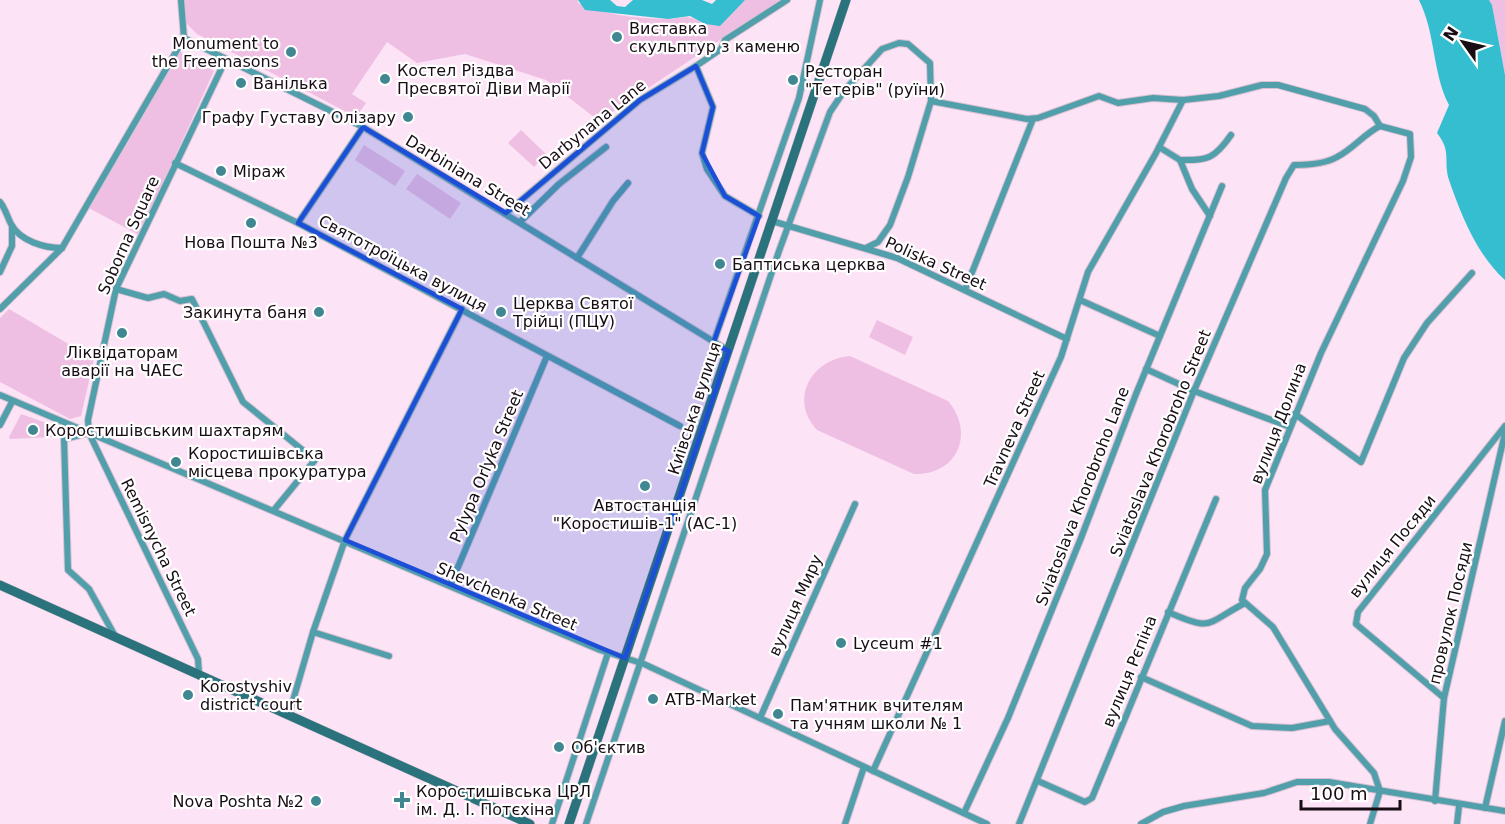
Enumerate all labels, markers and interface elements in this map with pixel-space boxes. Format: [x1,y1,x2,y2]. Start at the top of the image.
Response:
north arrow [1433,12,1493,72]
place label: Виставка скульптур з каменю [629,19,800,56]
text: N [1439,23,1463,45]
marker: Виставка скульптур з каменю [610,30,624,44]
place label: Monument to the Freemasons [152,34,279,71]
marker: Monument to the Freemasons [284,45,298,59]
place label: Костел Різдва Пресвятої Діви Марії [397,61,571,98]
place label: Ресторан "Тетерів" (руїни) [805,62,945,99]
marker: Костел Різдва Пресвятої Діви Марії [378,72,392,86]
marker: Ресторан "Тетерів" (руїни) [786,73,800,87]
place label: Ванілька [253,74,328,93]
street label: Darbynana Lane [535,75,650,173]
marker: Ванілька [234,76,248,90]
place label: Графу Густаву Олізару [202,108,396,127]
marker: Графу Густаву Олізару [401,110,415,124]
street label: Darbiniana Street [402,131,533,220]
place label: Міраж [233,162,286,181]
marker: Міраж [214,164,228,178]
street label: Soborna Square [94,173,163,297]
street label: Святотроїцька вулиця [315,211,490,316]
marker: Нова Пошта №3 [244,216,258,230]
place label: Нова Пошта №3 [184,233,318,252]
street label: Poliska Street [882,233,989,294]
place label: Баптиська церква [732,255,886,274]
marker: Баптиська церква [713,257,727,271]
place label: Церква Святої Трійці (ПЦУ) [512,294,634,331]
place label: Закинута баня [183,303,307,322]
marker: Закинута баня [312,305,326,319]
marker: Церква Святої Трійці (ПЦУ) [494,305,508,319]
marker: Ліквідаторам аварії на ЧАЕС [115,326,129,340]
street label: Sviatoslava Khorobroho Street [1106,327,1215,559]
street label: Київська вулиця [664,339,725,477]
place label: Ліквідаторам аварії на ЧАЕС [61,343,183,380]
street label: вулиця Долина [1247,360,1310,486]
street label: Travneva Street [980,368,1049,492]
street label: Sviatoslava Khorobroho Lane [1032,384,1133,608]
street label: Pylypa Orlyka Street [446,387,527,545]
place label: Коростишівським шахтарям [45,421,283,440]
marker: Коростишівським шахтарям [26,423,40,437]
place label: Коростишівська місцева прокуратура [188,444,367,481]
marker: Коростишівська місцева прокуратура [169,455,183,469]
street label: Remisnycha Street [117,475,200,619]
marker: Автостанція "Коростишів-1" (АС-1) [638,479,652,493]
street label: вулиця Посяди [1345,491,1440,602]
place label: Автостанція "Коростишів-1" (АС-1) [553,496,737,533]
street label: провулок Посяди [1425,540,1476,686]
street label: вулиця Миру [765,552,826,659]
street label: Shevchenka Street [434,558,580,635]
street label: вулиця Рєпіна [1098,613,1161,730]
place label: Lyceum #1 [853,634,943,653]
marker: Lyceum #1 [834,636,848,650]
place label: Korostyshiv district court [200,677,302,714]
marker: Korostyshiv district court [181,688,195,702]
place label: ATB-Market [665,690,756,709]
marker: ATB-Market [646,692,660,706]
place label: Пам'ятник вчителям та учням школи № 1 [790,696,963,733]
marker: Пам'ятник вчителям та учням школи № 1 [771,707,785,721]
place label: Об'єктив [571,738,645,757]
marker: Об'єктив [552,740,566,754]
scale bar [1301,773,1400,811]
place label: Коростишівська ЦРЛ ім. Д. І. Потєхіна [416,782,591,819]
text: 100 m [1310,783,1368,804]
marker: Коростишівська ЦРЛ ім. Д. І. Потєхіна [393,791,411,809]
place label: Nova Poshta №2 [173,792,304,811]
marker: Nova Poshta №2 [309,794,323,808]

